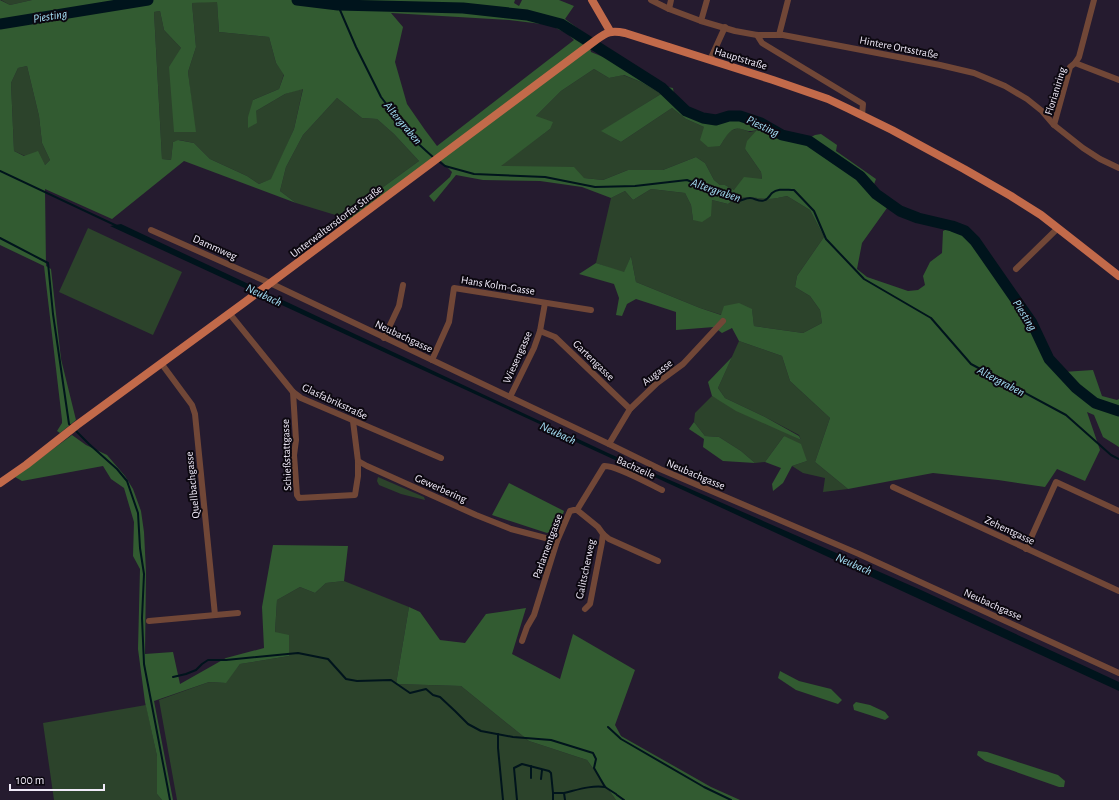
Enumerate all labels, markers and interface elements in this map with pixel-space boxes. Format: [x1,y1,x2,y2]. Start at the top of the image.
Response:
water label: Piesting [32,7,68,25]
street label: Hintere Ortsstraße [859,34,939,61]
street label: Hauptstraße [713,45,768,72]
street label: Florianiring [1043,65,1068,116]
water label: Altergraben [381,99,424,147]
water label: Piesting [745,113,781,139]
water label: Altergraben [689,176,742,204]
street label: Unterwaltersdorfer Straße [288,183,384,260]
street label: Dammweg [191,233,239,262]
street label: Hans Kolm-Gasse [460,274,536,297]
water label: Neubach [244,282,284,308]
water label: Piesting [1011,297,1039,333]
street label: Neubachgasse [373,318,434,355]
street label: Wiesengasse [501,329,534,385]
street label: Gartengasse [571,338,616,383]
street label: Augasse [640,357,675,388]
water label: Altergraben [975,363,1027,398]
street label: Glasfabrikstraße [300,382,369,421]
street label: Schießstattgasse [280,419,293,491]
water label: Neubach [538,420,578,446]
street label: Quellbachgasse [184,451,201,519]
street label: Bachzeile [615,454,657,481]
street label: Neubachgasse [665,457,727,492]
street label: Gewerbering [413,472,469,505]
street label: Parlamentgasse [531,512,564,580]
street label: Zehentgasse [983,514,1037,547]
street label: Galitscherweg [574,538,597,600]
water label: Neubach [834,551,874,577]
street label: Neubachgasse [962,587,1023,622]
scale bar [10,766,104,792]
text: 100 m [16,774,44,786]

